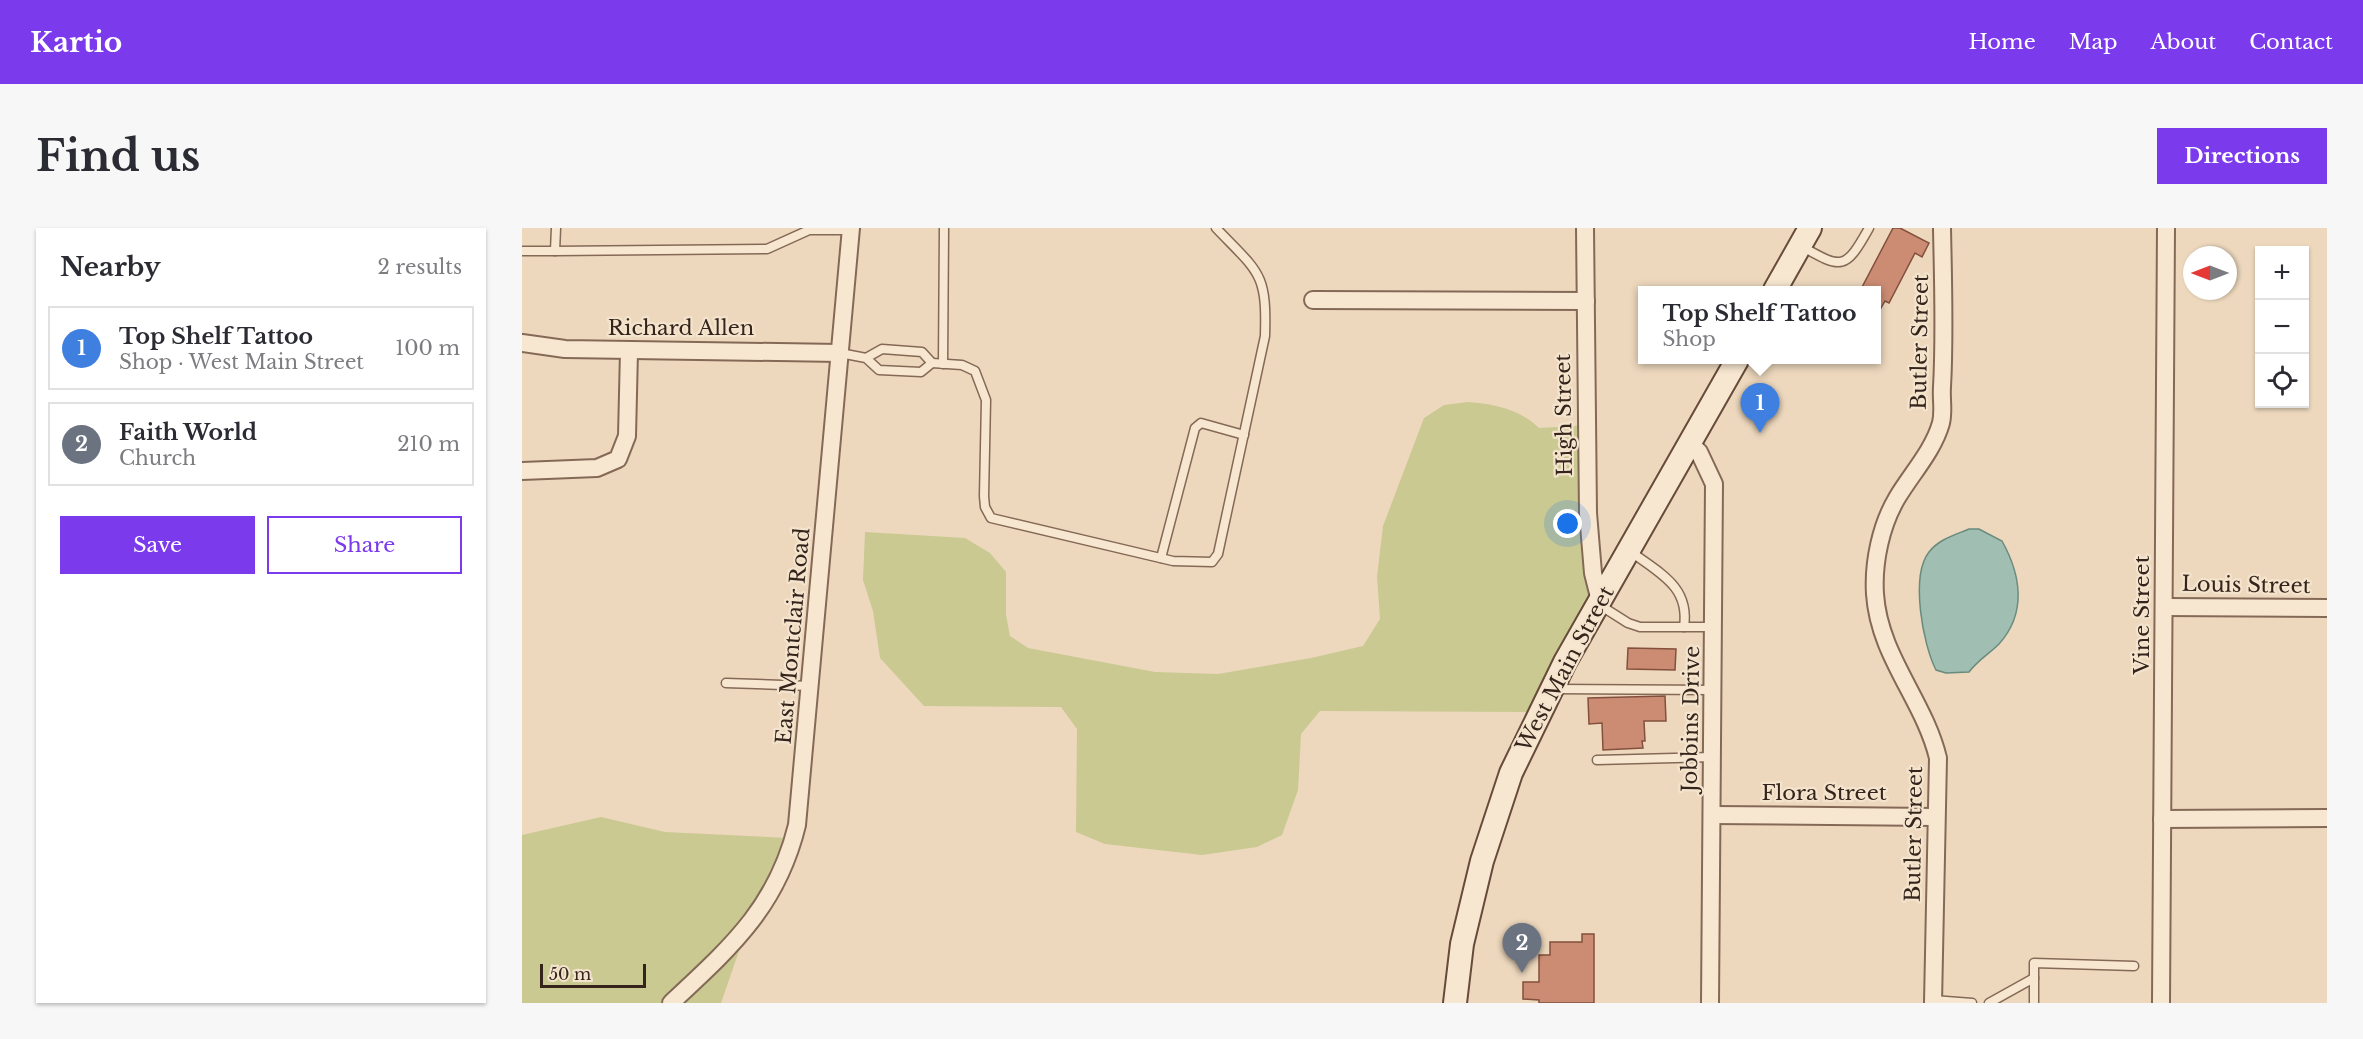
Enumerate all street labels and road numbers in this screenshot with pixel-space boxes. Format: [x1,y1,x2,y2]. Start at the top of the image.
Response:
street label: Butler Street [1906,274,1934,410]
street label: Richard Allen [608,315,754,341]
street label: High Street [1550,353,1578,477]
street label: East Montclair Road [771,527,815,745]
street label: Vine Street [2129,555,2155,676]
street label: Louis Street [2181,571,2311,599]
street label: West Main Street [1510,582,1620,757]
street label: Jobbins Drive [1677,646,1705,795]
street label: Butler Street [1900,766,1928,902]
street label: Flora Street [1761,780,1887,806]

